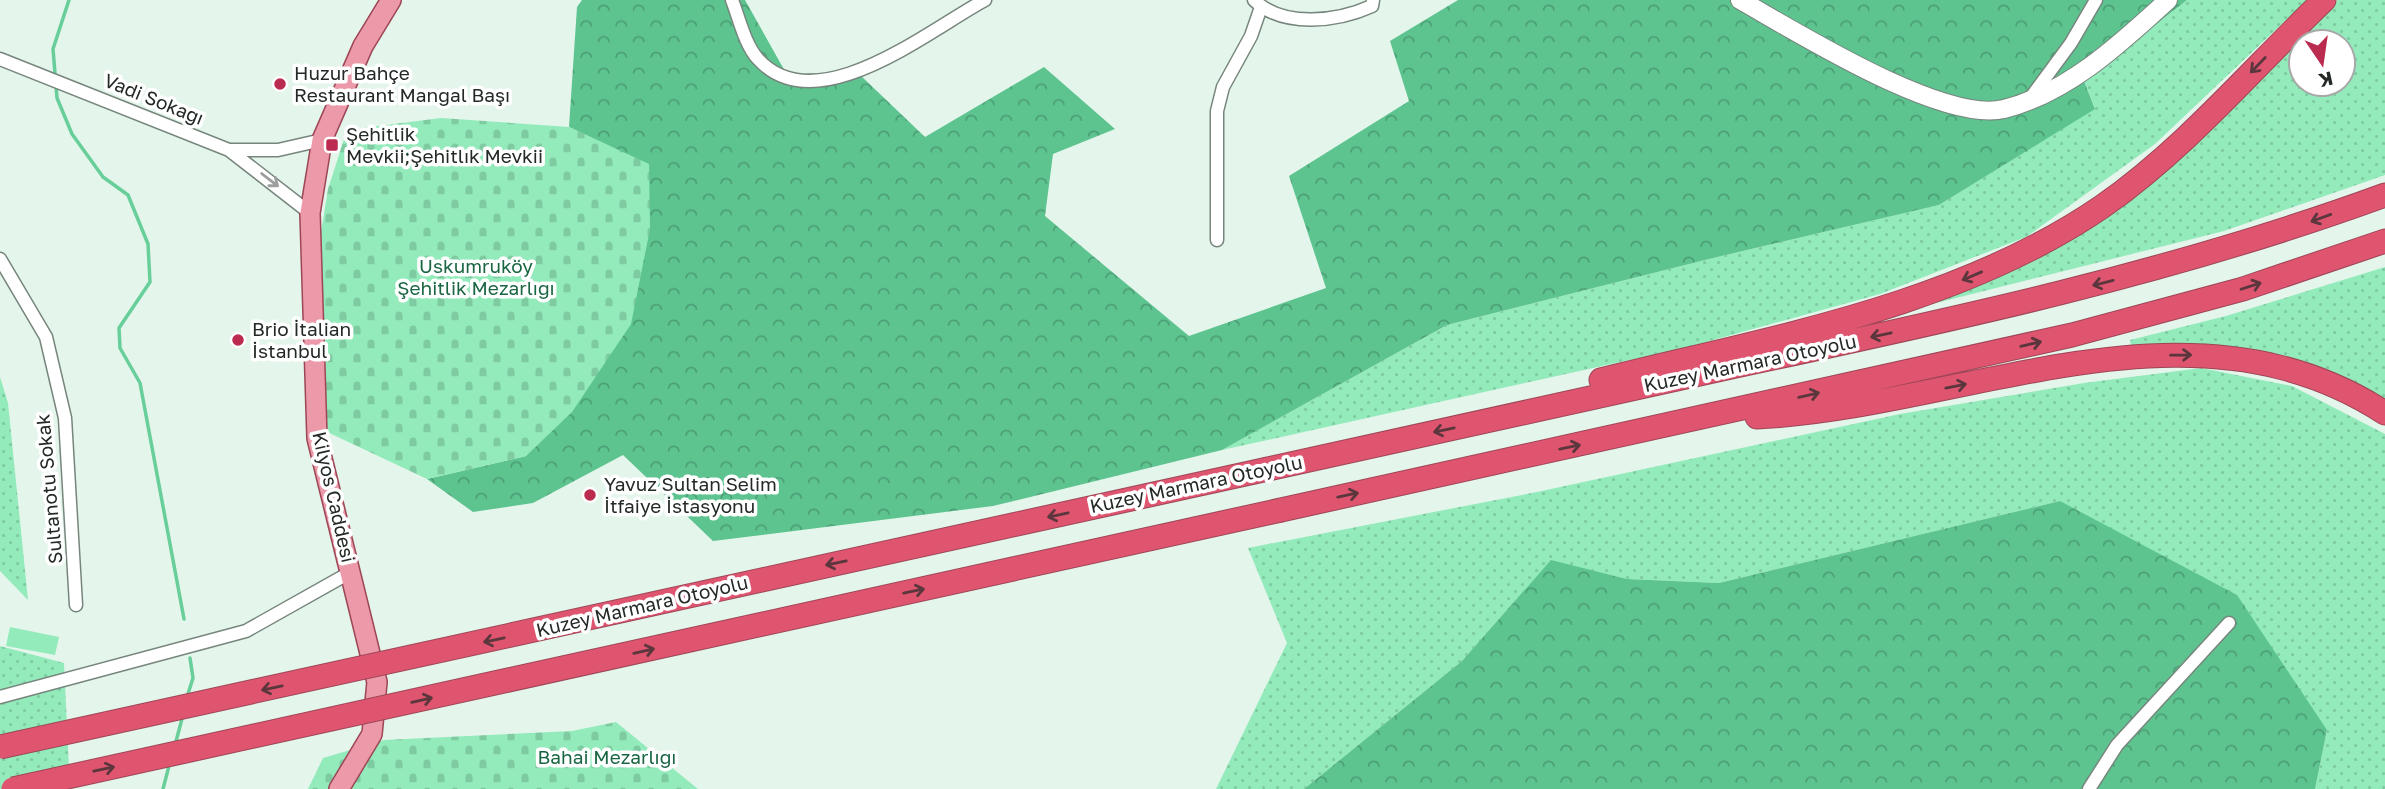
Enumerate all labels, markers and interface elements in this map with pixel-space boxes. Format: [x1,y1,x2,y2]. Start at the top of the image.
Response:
north arrow [2287,28,2357,98]
one-way arrow [2250,57,2267,74]
place label: Huzur Bahçe Restaurant Mangal Başı [294,61,510,106]
text: K [2316,67,2335,93]
street label: Vadi Sokağı [101,68,207,129]
marker: Huzur Bahçe Restaurant Mangal Başı [272,76,288,92]
place label: Şehitlik Mevkii;Şehitlık Mevkii [346,122,543,167]
marker: Şehitlik Mevkii;Şehitlık Mevkii [324,137,340,153]
one-way arrow [260,173,279,188]
one-way arrow [2310,213,2332,225]
park label: Uskumruköy Şehitlik Mezarlığı [397,254,555,299]
one-way arrow [1962,270,1983,283]
one-way arrow [2092,277,2115,290]
one-way arrow [2239,279,2261,292]
place label: Brio İtalian İstanbul [252,317,351,362]
street label: Kuzey Marmara Otoyolu [1642,329,1858,396]
one-way arrow [1870,329,1893,343]
marker: Brio İtalian İstanbul [230,332,246,348]
one-way arrow [2019,337,2042,351]
one-way arrow [2169,348,2192,362]
one-way arrow [1944,379,1967,392]
one-way arrow [1797,387,1820,401]
street label: Sultanotu Sokak [30,413,67,565]
one-way arrow [1433,424,1456,437]
street label: Kilyos Caddesi [308,429,361,565]
one-way arrow [1558,440,1581,454]
street label: Kuzey Marmara Otoyolu [1088,450,1304,517]
place label: Yavuz Sultan Selim İtfaiye İstasyonu [604,472,777,517]
marker: Yavuz Sultan Selim İtfaiye İstasyonu [582,487,598,503]
one-way arrow [1336,488,1359,502]
one-way arrow [1047,508,1070,522]
one-way arrow [825,557,848,570]
street label: Kuzey Marmara Otoyolu [534,570,750,641]
one-way arrow [902,584,925,598]
one-way arrow [483,633,506,647]
one-way arrow [632,644,655,657]
one-way arrow [261,682,284,696]
one-way arrow [410,693,433,707]
park label: Bahai Mezarlığı [538,745,676,768]
one-way arrow [92,762,115,776]

